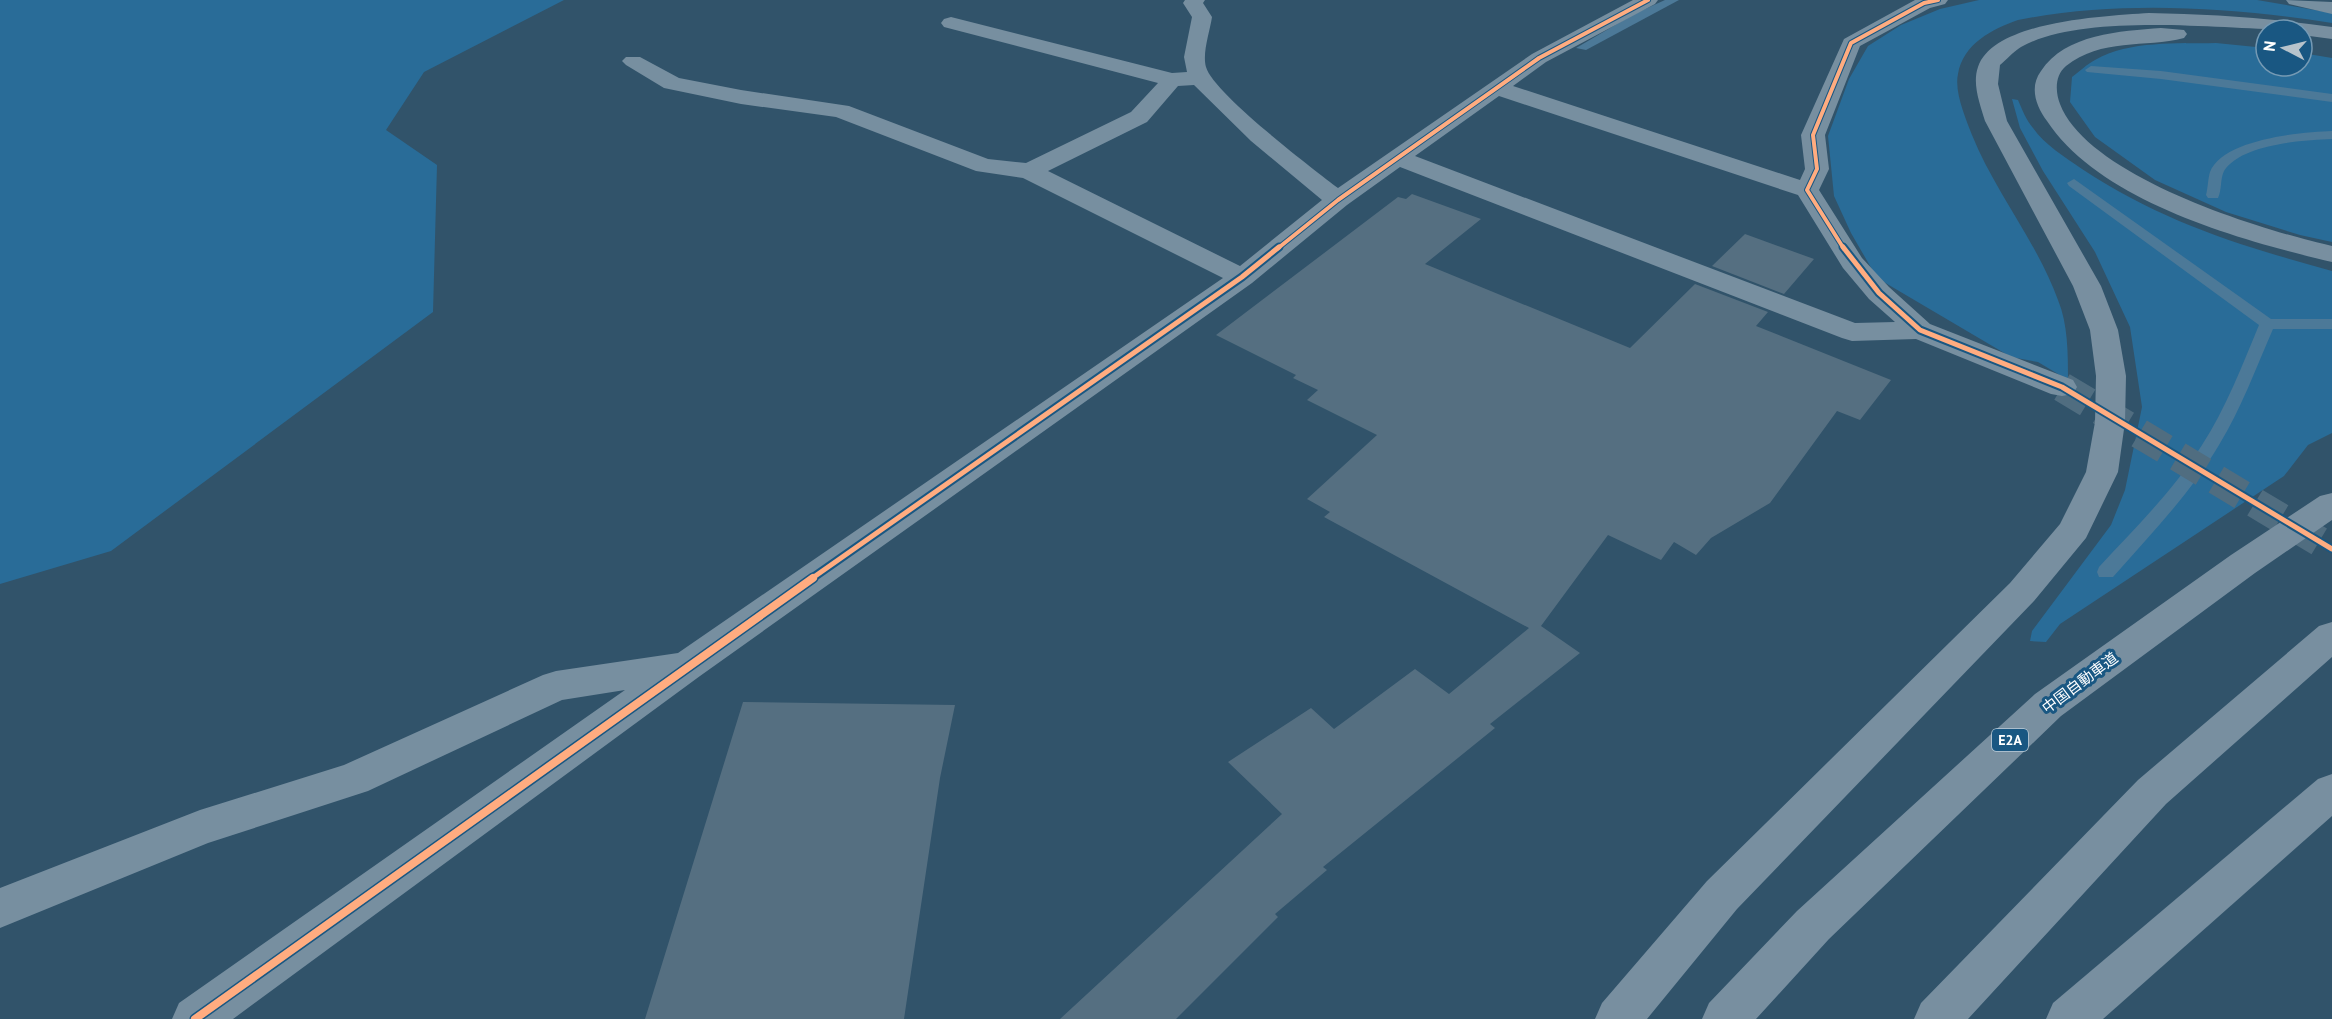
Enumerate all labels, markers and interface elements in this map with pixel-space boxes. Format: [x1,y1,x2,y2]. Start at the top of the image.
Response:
north arrow [2254,18,2314,78]
text: N [2259,40,2280,53]
street label: 中国自動車道 [2038,648,2121,717]
road number: E2A [1992,729,2028,751]

